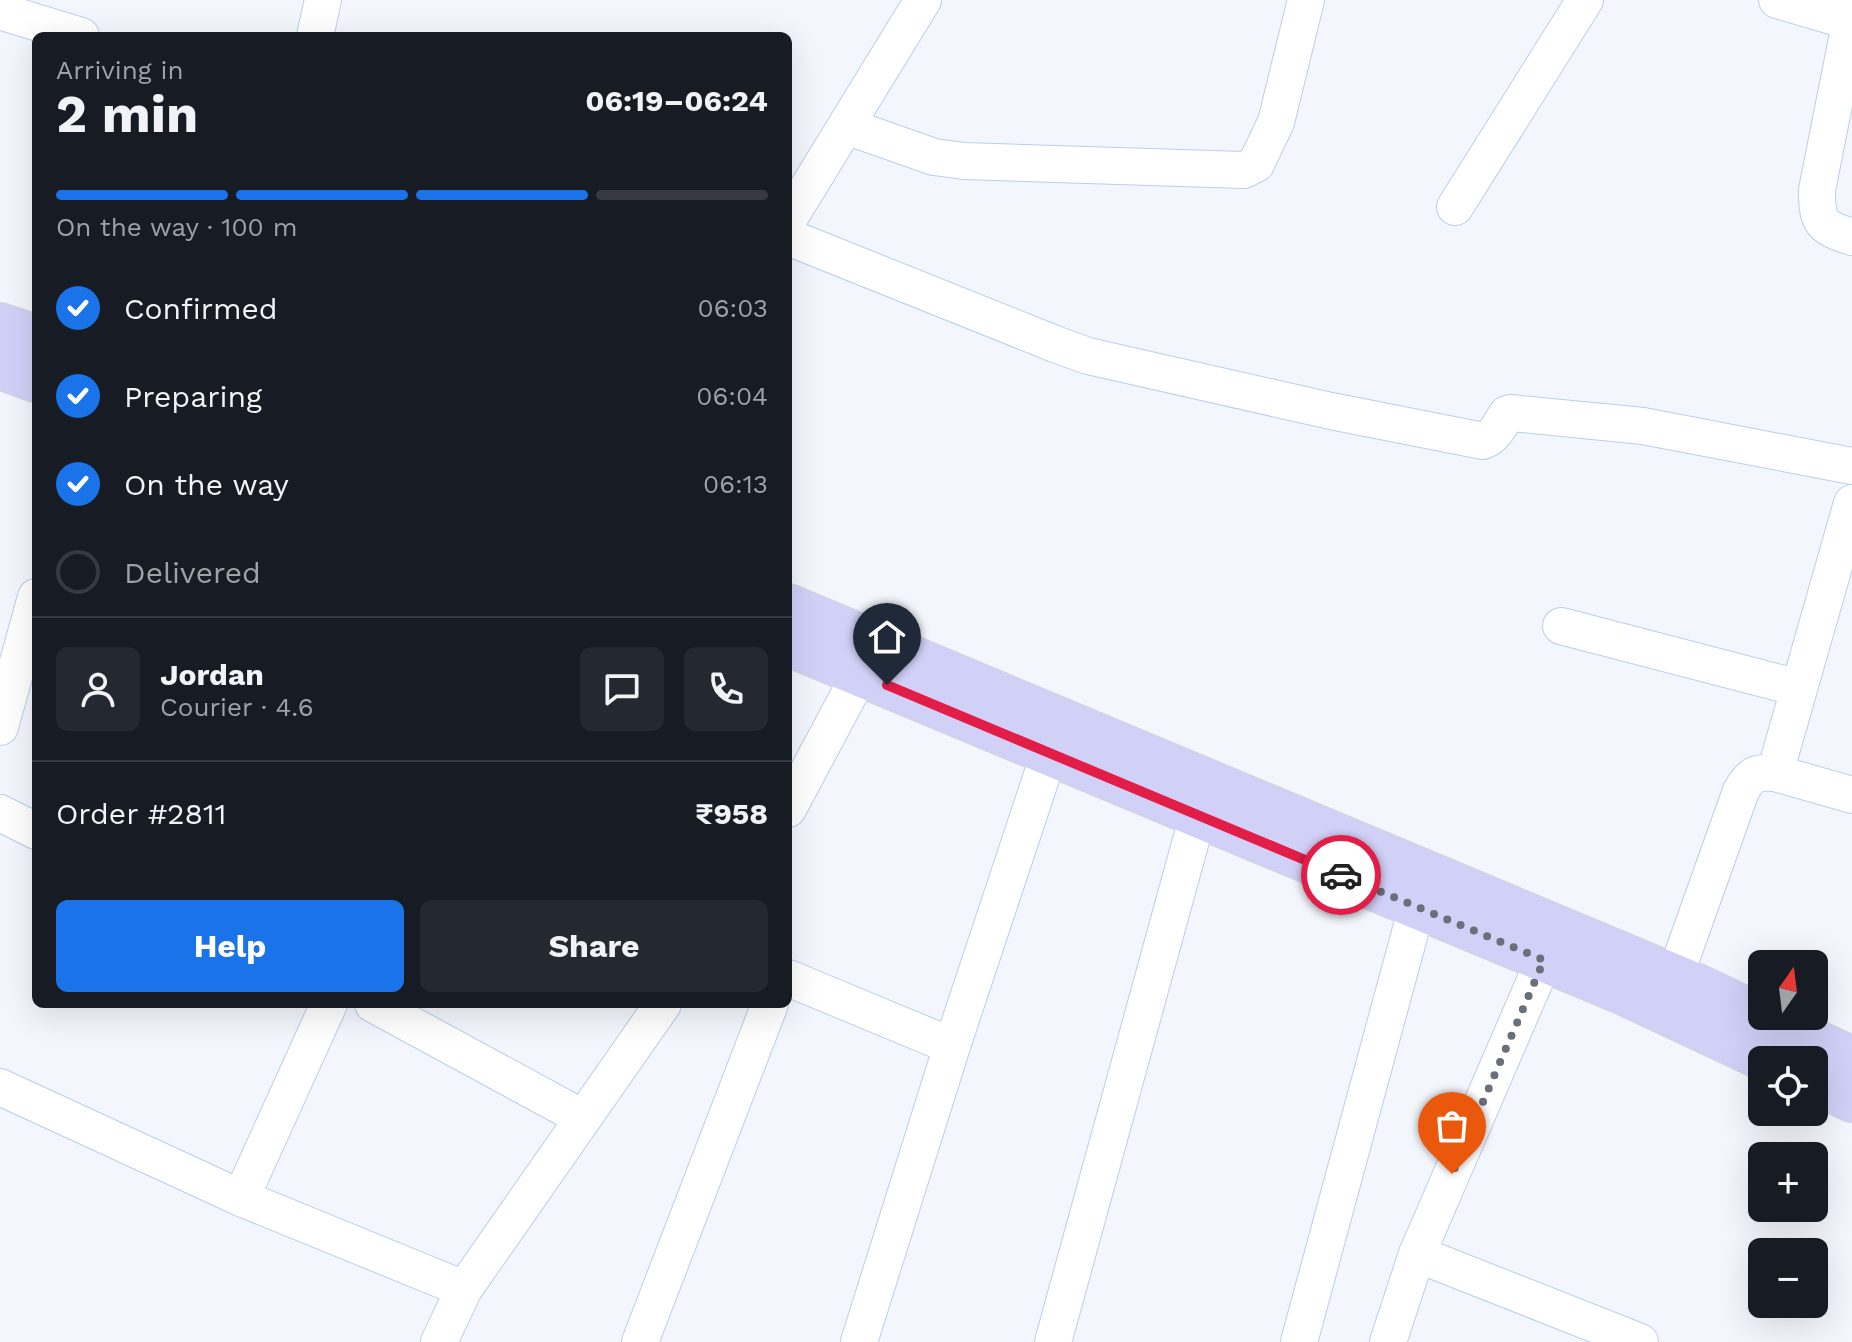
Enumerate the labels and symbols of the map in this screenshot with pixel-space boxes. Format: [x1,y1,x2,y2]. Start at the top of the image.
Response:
pin [853,603,921,685]
courier [1301,835,1381,915]
north arrow [1748,950,1828,1030]
pin [1418,1092,1486,1174]

